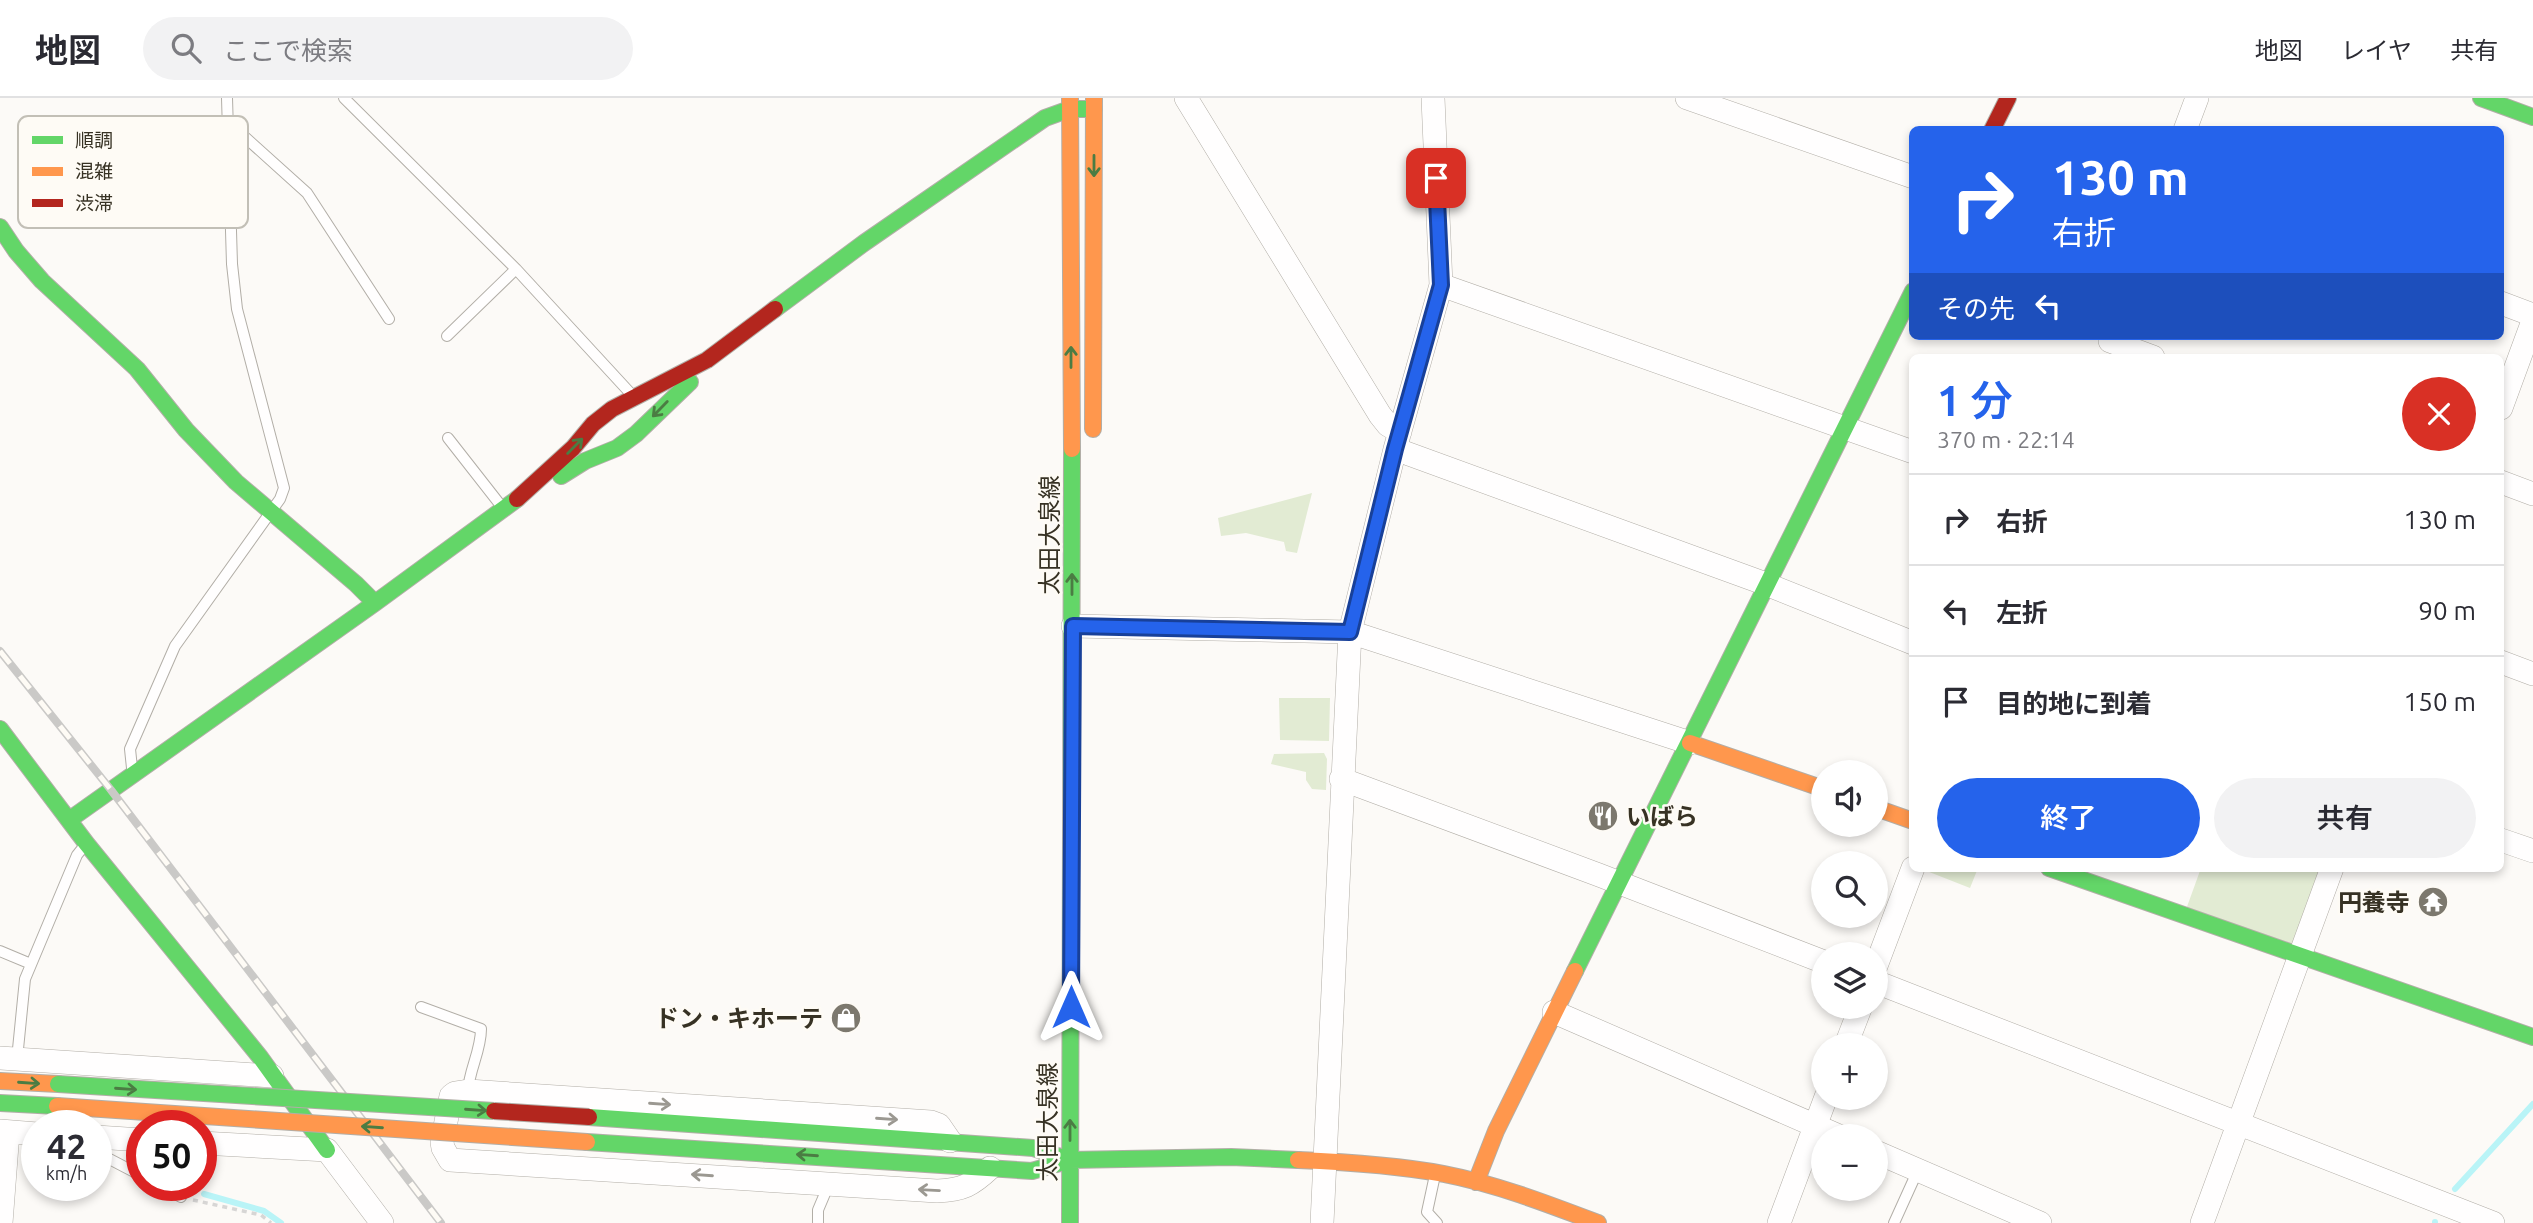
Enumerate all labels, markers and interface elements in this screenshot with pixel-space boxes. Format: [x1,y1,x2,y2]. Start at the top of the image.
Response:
search box [143,17,633,80]
icon: search [167,29,205,67]
text: 地図 [35,31,101,68]
text: ここで検索 [223,36,353,65]
text: 地図 [2255,37,2303,64]
text: レイヤ [2341,37,2412,64]
text: 共有 [2450,37,2498,64]
legend [18,116,248,228]
text: 順調 [75,129,113,151]
pin [1406,148,1466,208]
text: 130 m [2052,149,2189,204]
one-way arrow [1087,154,1101,177]
icon: right [1937,154,2028,245]
icon: arrive [1417,159,1455,197]
text: 混雑 [75,160,113,182]
text: 渋滞 [75,192,113,214]
text: 右折 [2052,214,2116,250]
icon: left [2029,287,2067,325]
text: その先 [1937,294,2015,323]
one-way arrow [1064,346,1078,369]
text: 1 分 [1937,377,2013,424]
button: close [2402,377,2476,451]
one-way arrow [652,400,669,417]
text: 370 m · 22:14 [1937,427,2075,452]
one-way arrow [566,438,583,455]
street label: 太田大泉線 [1036,475,1063,595]
icon: right [1937,501,1975,539]
text: 130 m [2404,505,2476,534]
text: 右折 [1996,507,2048,536]
one-way arrow [1066,573,1079,596]
icon: left [1937,592,1975,630]
text: 90 m [2418,596,2476,625]
text: 左折 [1996,598,2048,627]
icon: arrive [1937,683,1975,721]
text: 150 m [2404,687,2476,716]
text: 目的地に到着 [1996,689,2152,718]
map controls [1811,760,1888,1201]
button: sound [1811,760,1888,837]
button: 終了 [1937,778,2200,858]
button: 共有 [2214,778,2476,858]
restaurant icon: いばら [1586,799,1620,833]
place label: いばら [1626,803,1698,830]
button: search [1811,851,1888,928]
temple icon: 円養寺 [2416,885,2450,919]
place label: 円養寺 [2338,889,2410,916]
button: layers [1811,942,1888,1019]
position arrow [1034,970,1108,1044]
shop icon: ドン・キホーテ [829,1001,863,1035]
place label: ドン・キホーテ [655,1005,823,1032]
button: + [1811,1033,1888,1110]
street label: 太田大泉線 [1034,1062,1061,1182]
one-way arrow [17,1076,40,1089]
one-way arrow [115,1082,138,1095]
one-way arrow [649,1098,671,1111]
one-way arrow [464,1104,487,1117]
speed limit sign: 50 [126,1110,217,1201]
one-way arrow [876,1113,898,1126]
one-way arrow [1063,1119,1077,1142]
one-way arrow [361,1121,384,1134]
button: − [1811,1124,1888,1201]
text: 42 [47,1126,86,1166]
one-way arrow [796,1149,819,1162]
text: km/h [46,1163,87,1183]
one-way arrow [691,1168,714,1181]
one-way arrow [918,1183,941,1196]

